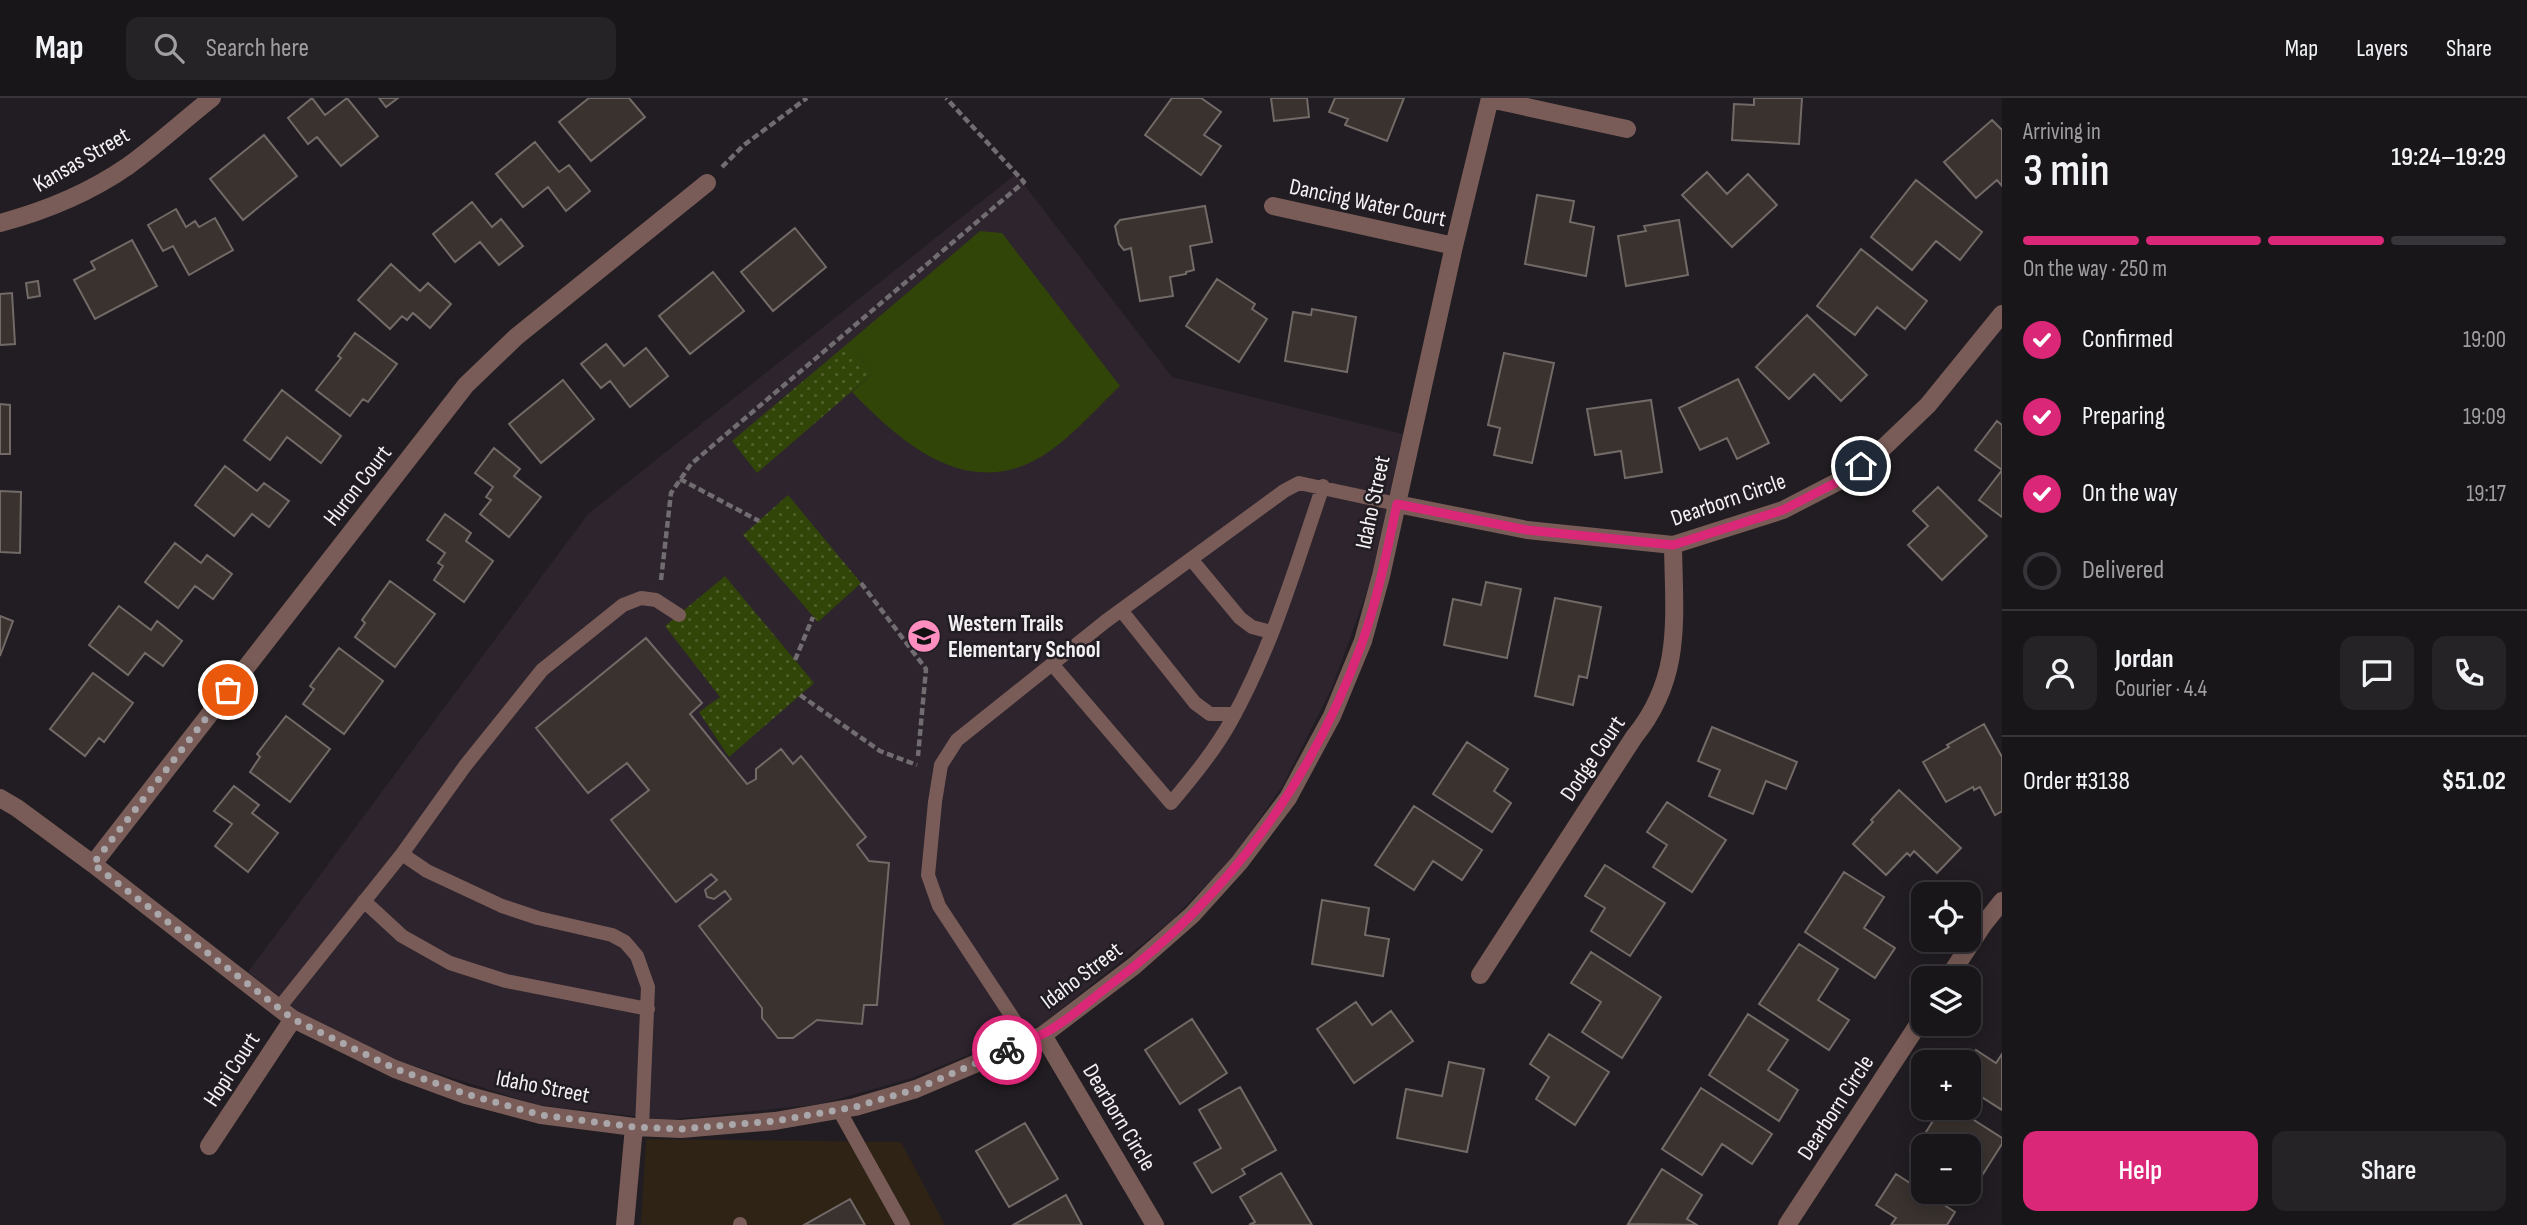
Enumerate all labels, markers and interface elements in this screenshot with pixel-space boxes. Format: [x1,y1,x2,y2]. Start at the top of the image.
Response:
search box [126,17,616,80]
text: Map [35,28,84,68]
icon: search [150,29,188,67]
text: Search here [206,33,309,64]
text: Map [2285,34,2318,63]
text: Layers [2356,34,2408,63]
text: Share [2446,34,2492,63]
text: Arriving in [2023,118,2101,146]
street label: Kansas Street [28,121,135,199]
text: 19:24–19:29 [2391,142,2506,173]
text: 3 min [2023,144,2110,199]
street label: Dancing Water Court [1287,173,1449,233]
text: On the way · 250 m [2023,255,2167,283]
icon: check [2023,321,2061,359]
text: Confirmed [2082,324,2173,355]
text: 19:00 [2463,326,2506,354]
icon: check [2023,398,2061,436]
text: Preparing [2082,401,2165,432]
text: 19:09 [2463,403,2506,431]
pin [1831,436,1891,496]
street label: Huron Court [318,440,398,531]
icon: home [1842,447,1880,485]
street label: Idaho Street [1349,453,1397,551]
street label: Dearborn Circle [1667,467,1789,533]
icon: check [2023,475,2061,513]
text: On the way [2082,478,2178,509]
text: 19:17 [2466,480,2506,508]
text: Delivered [2082,555,2164,586]
place label: Western Trails Elementary School [948,610,1100,664]
school or university icon: Western Trails Elementary School [905,617,943,655]
button: person [2023,636,2097,710]
button: chat [2340,636,2414,710]
button: phone [2432,636,2506,710]
text: Jordan [2115,644,2173,675]
pin [198,660,258,720]
icon: bag [209,671,247,709]
text: Courier · 4.4 [2115,675,2207,703]
street label: Dodge Court [1554,711,1631,806]
text: Order #3138 [2023,766,2130,797]
text: $51.02 [2441,766,2506,797]
map controls [1911,882,1981,1204]
button: locate [1911,882,1981,952]
street label: Idaho Street [1035,936,1128,1015]
button: layers [1911,966,1981,1036]
courier [972,1015,1042,1085]
street label: Hopi Court [198,1027,266,1112]
icon: bike [988,1031,1026,1069]
street label: Dearborn Circle [1792,1050,1880,1165]
button: + [1911,1050,1981,1120]
street label: Dearborn Circle [1076,1059,1162,1176]
street label: Idaho Street [494,1064,592,1110]
button: Help [2023,1131,2258,1211]
button: Share [2272,1131,2506,1211]
button: − [1911,1134,1981,1204]

